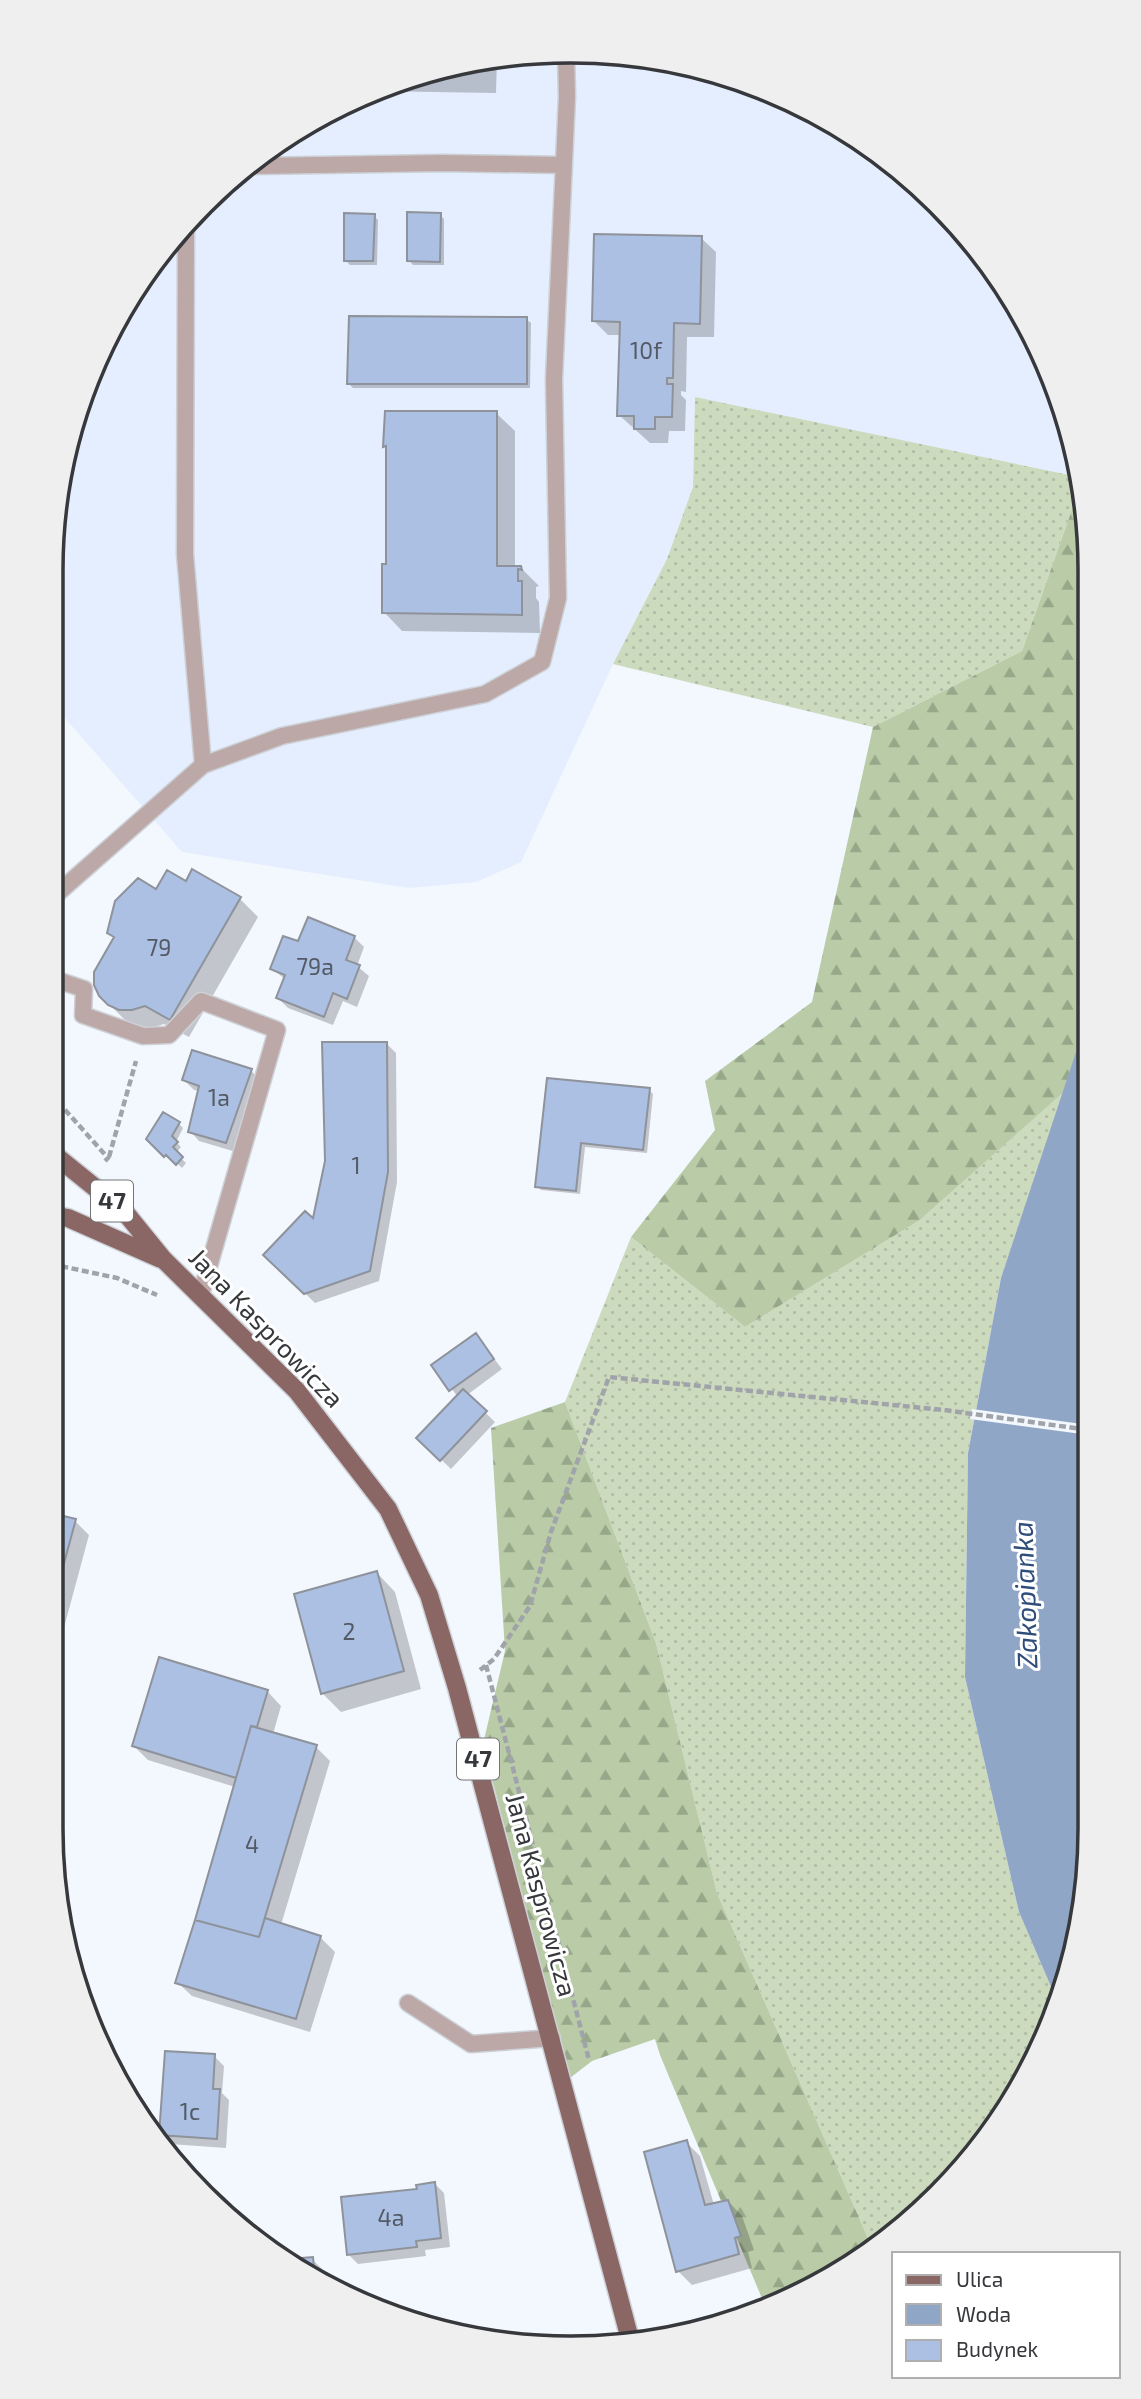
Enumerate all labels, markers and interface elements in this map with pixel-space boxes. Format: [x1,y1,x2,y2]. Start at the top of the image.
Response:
house number: 10f [630,336,663,364]
house number: 79 [147,933,171,961]
house number: 79a [296,952,334,980]
house number: 1a [208,1083,230,1111]
house number: 1 [351,1151,361,1179]
road number: 47 [91,1181,133,1222]
street label: Jana Kasprowicza [183,1241,351,1413]
water label: Zakopianka [1004,1521,1044,1669]
house number: 2 [343,1617,355,1645]
road number: 47 [457,1738,499,1779]
street label: Jana Kasprowicza [500,1790,584,2000]
house number: 4 [245,1830,259,1858]
house number: 1c [180,2097,200,2125]
house number: 4a [378,2203,404,2231]
legend [892,2252,1120,2378]
text: Ulica [956,2266,1003,2291]
text: Woda [956,2301,1011,2326]
text: Budynek [956,2336,1039,2361]

